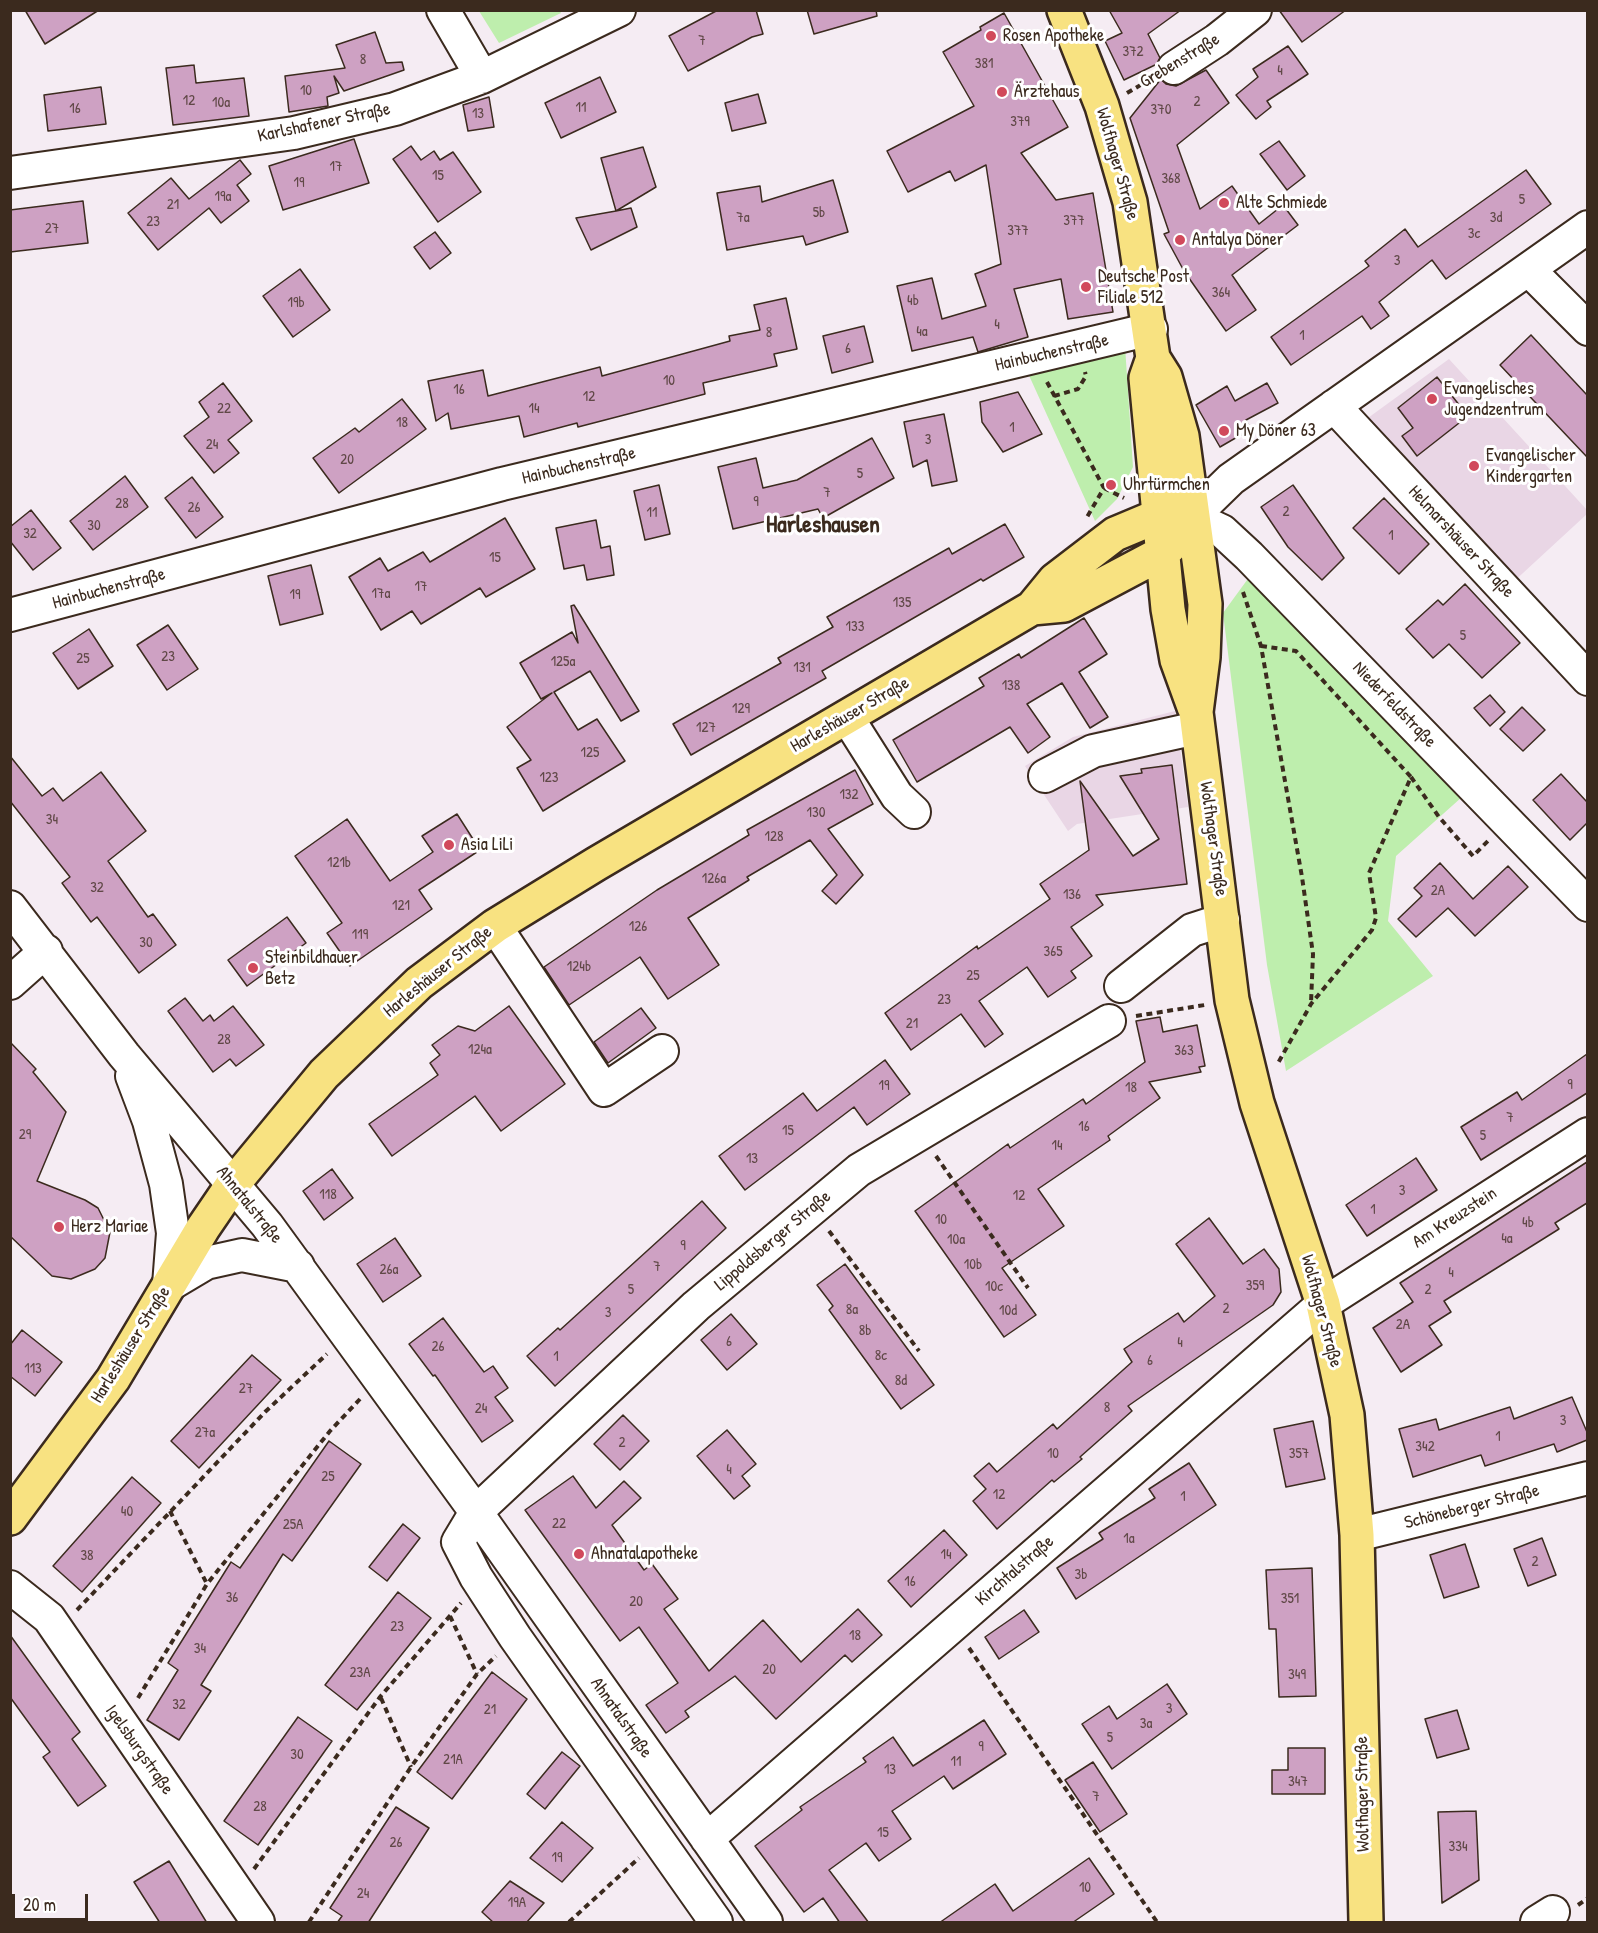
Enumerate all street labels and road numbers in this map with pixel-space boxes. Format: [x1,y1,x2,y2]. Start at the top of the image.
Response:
street label: Grebenstraße [1136,29,1224,93]
street label: Karlshafener Straße [256,98,392,148]
street label: Wolfhager Straße [1091,105,1143,223]
street label: Hainbuchenstraße [993,329,1111,377]
street label: Hainbuchenstraße [520,442,638,490]
street label: Helmarshäuser Straße [1403,481,1519,603]
street label: Hainbuchenstraße [50,564,168,614]
street label: Niederfeldstraße [1348,658,1440,752]
street label: Harleshäuser Straße [787,672,913,758]
street label: Wolfhager Straße [1194,780,1232,898]
street label: Harleshäuser Straße [379,922,497,1022]
street label: Ahnatalstraße [211,1162,287,1248]
street label: Am Kreuzstein [1409,1183,1501,1253]
street label: Lippoldsberger Straße [711,1186,835,1296]
street label: Wolfhager Straße [1296,1252,1346,1370]
street label: Harleshäuser Straße [86,1283,176,1407]
street label: Schöneberger Straße [1402,1480,1542,1534]
street label: Kirchtalstraße [971,1531,1059,1611]
street label: Ahnatalstraße [585,1674,657,1762]
street label: Igelsburgstraße [100,1701,178,1799]
street label: Wolfhager Straße [1351,1736,1375,1852]

